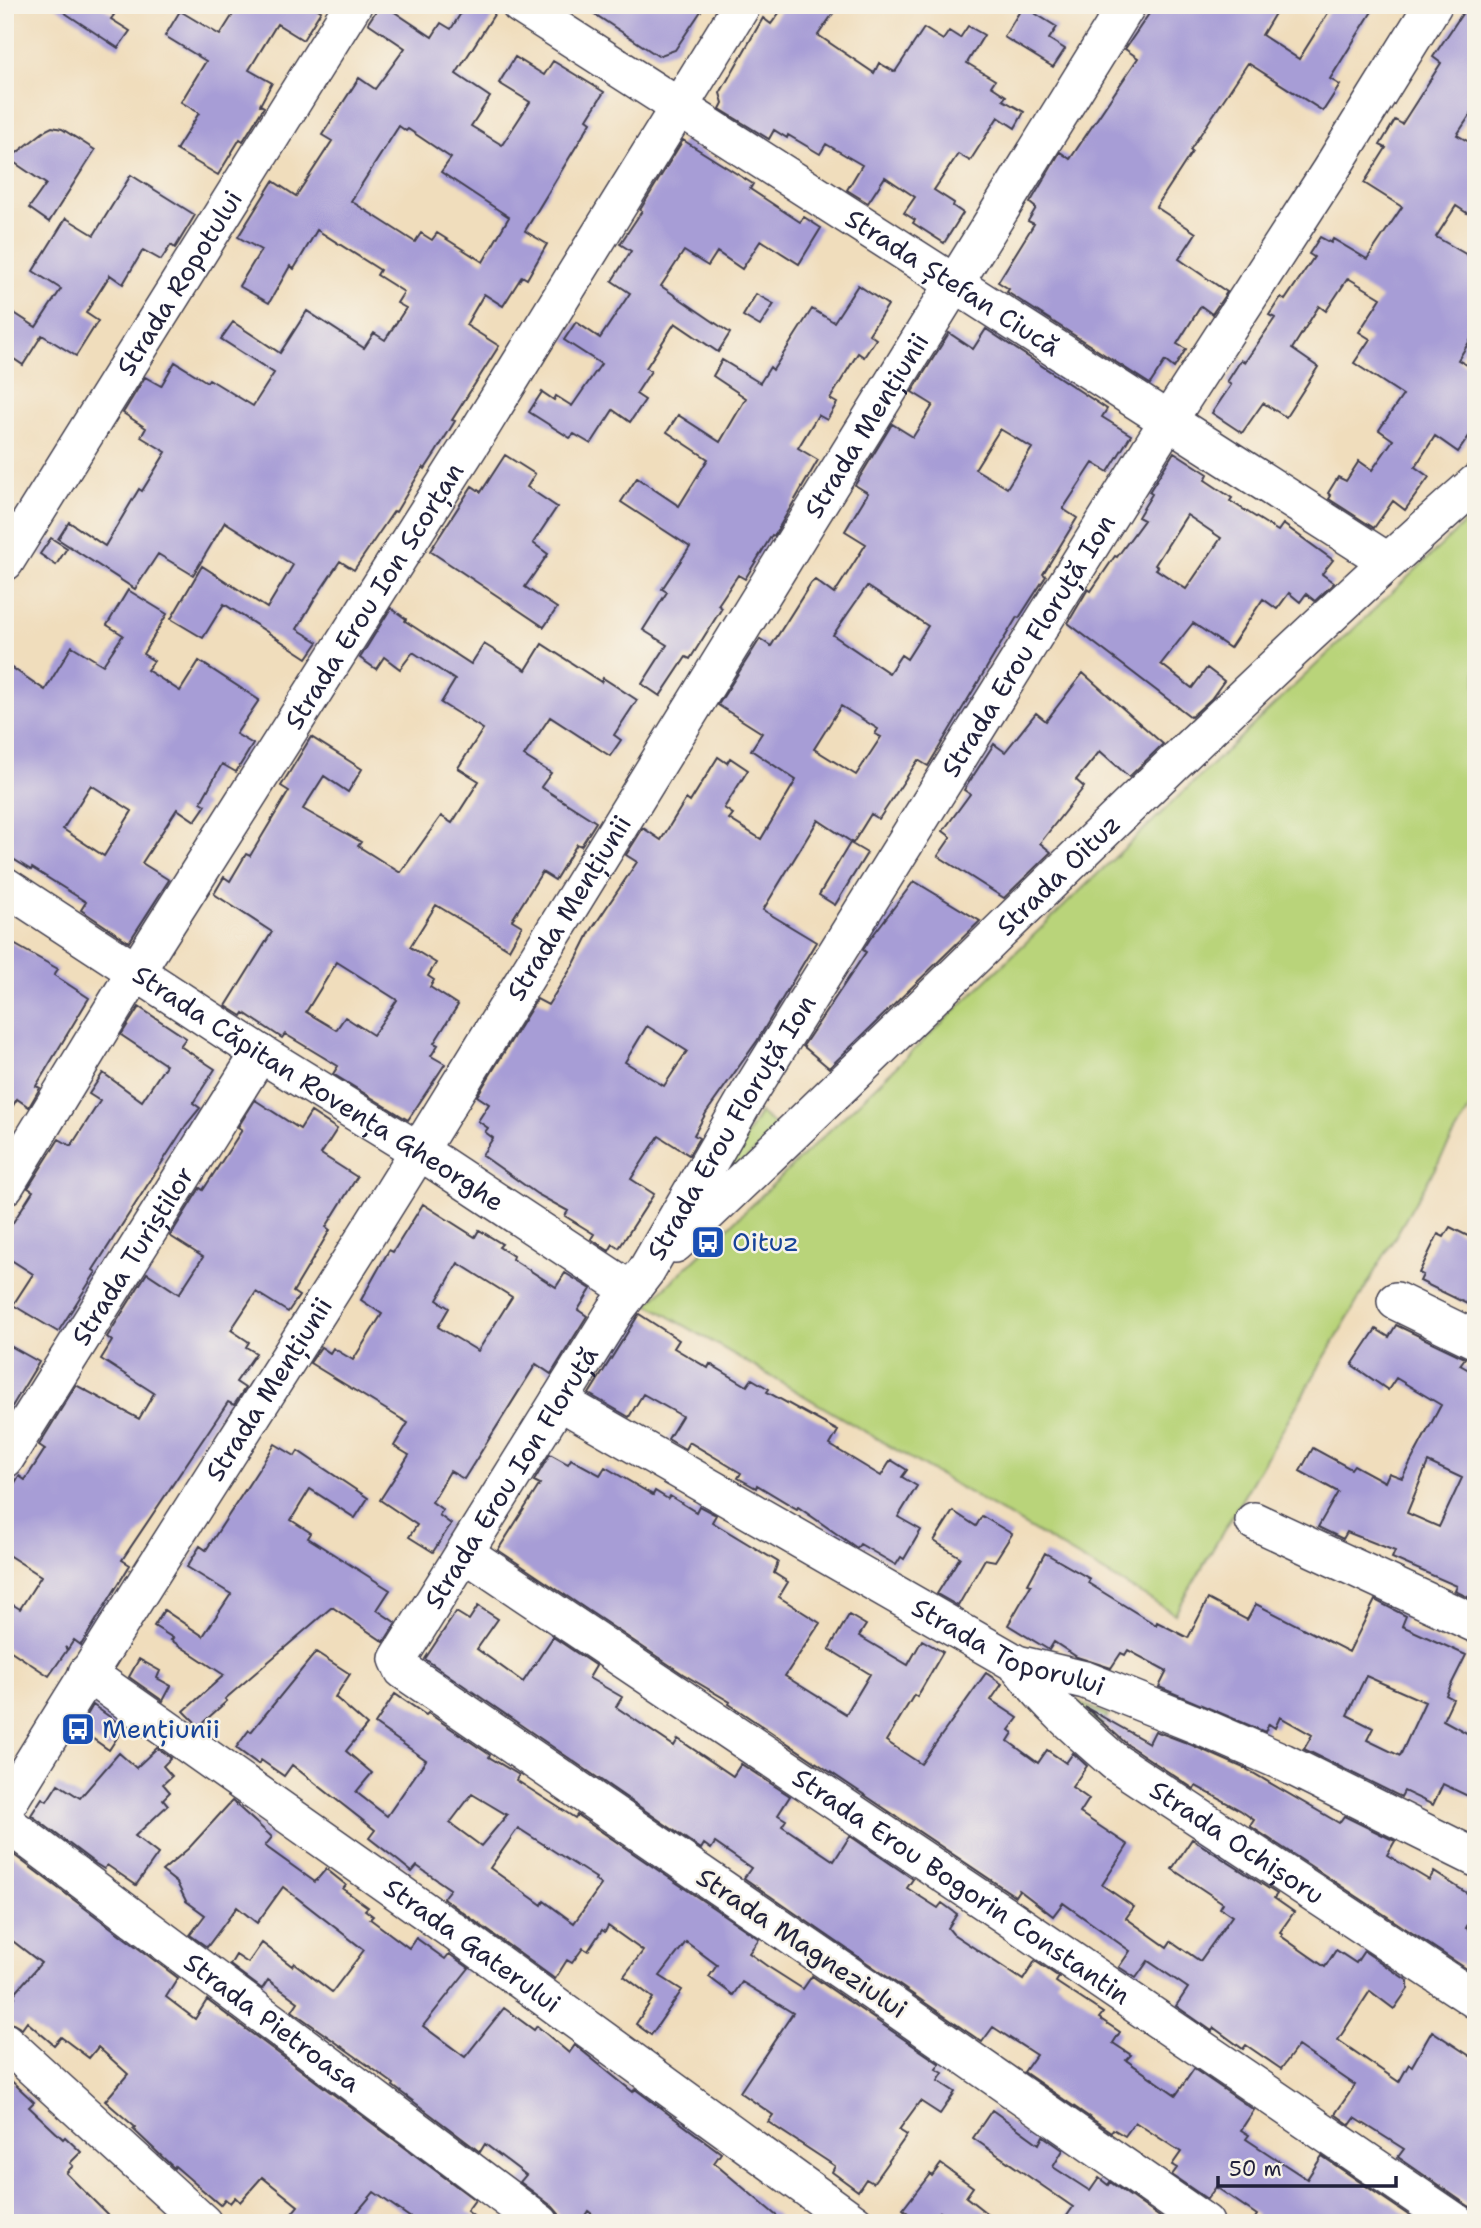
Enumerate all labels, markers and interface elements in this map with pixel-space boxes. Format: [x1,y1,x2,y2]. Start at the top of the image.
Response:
street label: Strada Ropotului [108,183,250,382]
street label: Strada Ștefan Ciucă [839,200,1067,364]
street label: Strada Mențiunii [796,326,937,524]
street label: Strada Erou Ion Scorțan [276,456,471,736]
street label: Strada Erou Floruță Ion [933,507,1123,783]
street label: Strada Oituz [988,806,1127,943]
street label: Strada Mențiunii [498,808,639,1007]
street label: Strada Căpitan Rovența Gheorghe [126,957,511,1219]
street label: Strada Erou Floruță Ion [638,988,823,1266]
street label: Strada Turiștilor [63,1159,202,1352]
bus stop icon: Oituz [689,1223,727,1261]
place label: Oituz [732,1224,799,1259]
street label: Strada Mențiunii [197,1290,340,1488]
street label: Strada Erou Ion Floruță [416,1339,606,1615]
street label: Strada Toporului [906,1589,1111,1703]
bus stop icon: Mențiunii [59,1710,97,1748]
place label: Mențiunii [102,1711,220,1747]
street label: Strada Erou Bogorin Constantin [786,1760,1137,2012]
street label: Strada Ochișoru [1143,1772,1331,1912]
street label: Strada Magneziului [690,1859,914,2026]
street label: Strada Gaterului [377,1870,568,2021]
street label: Strada Pietroasa [177,1944,368,2100]
scale bar [1218,2144,1397,2188]
text: 50 m [1229,2155,1282,2183]

